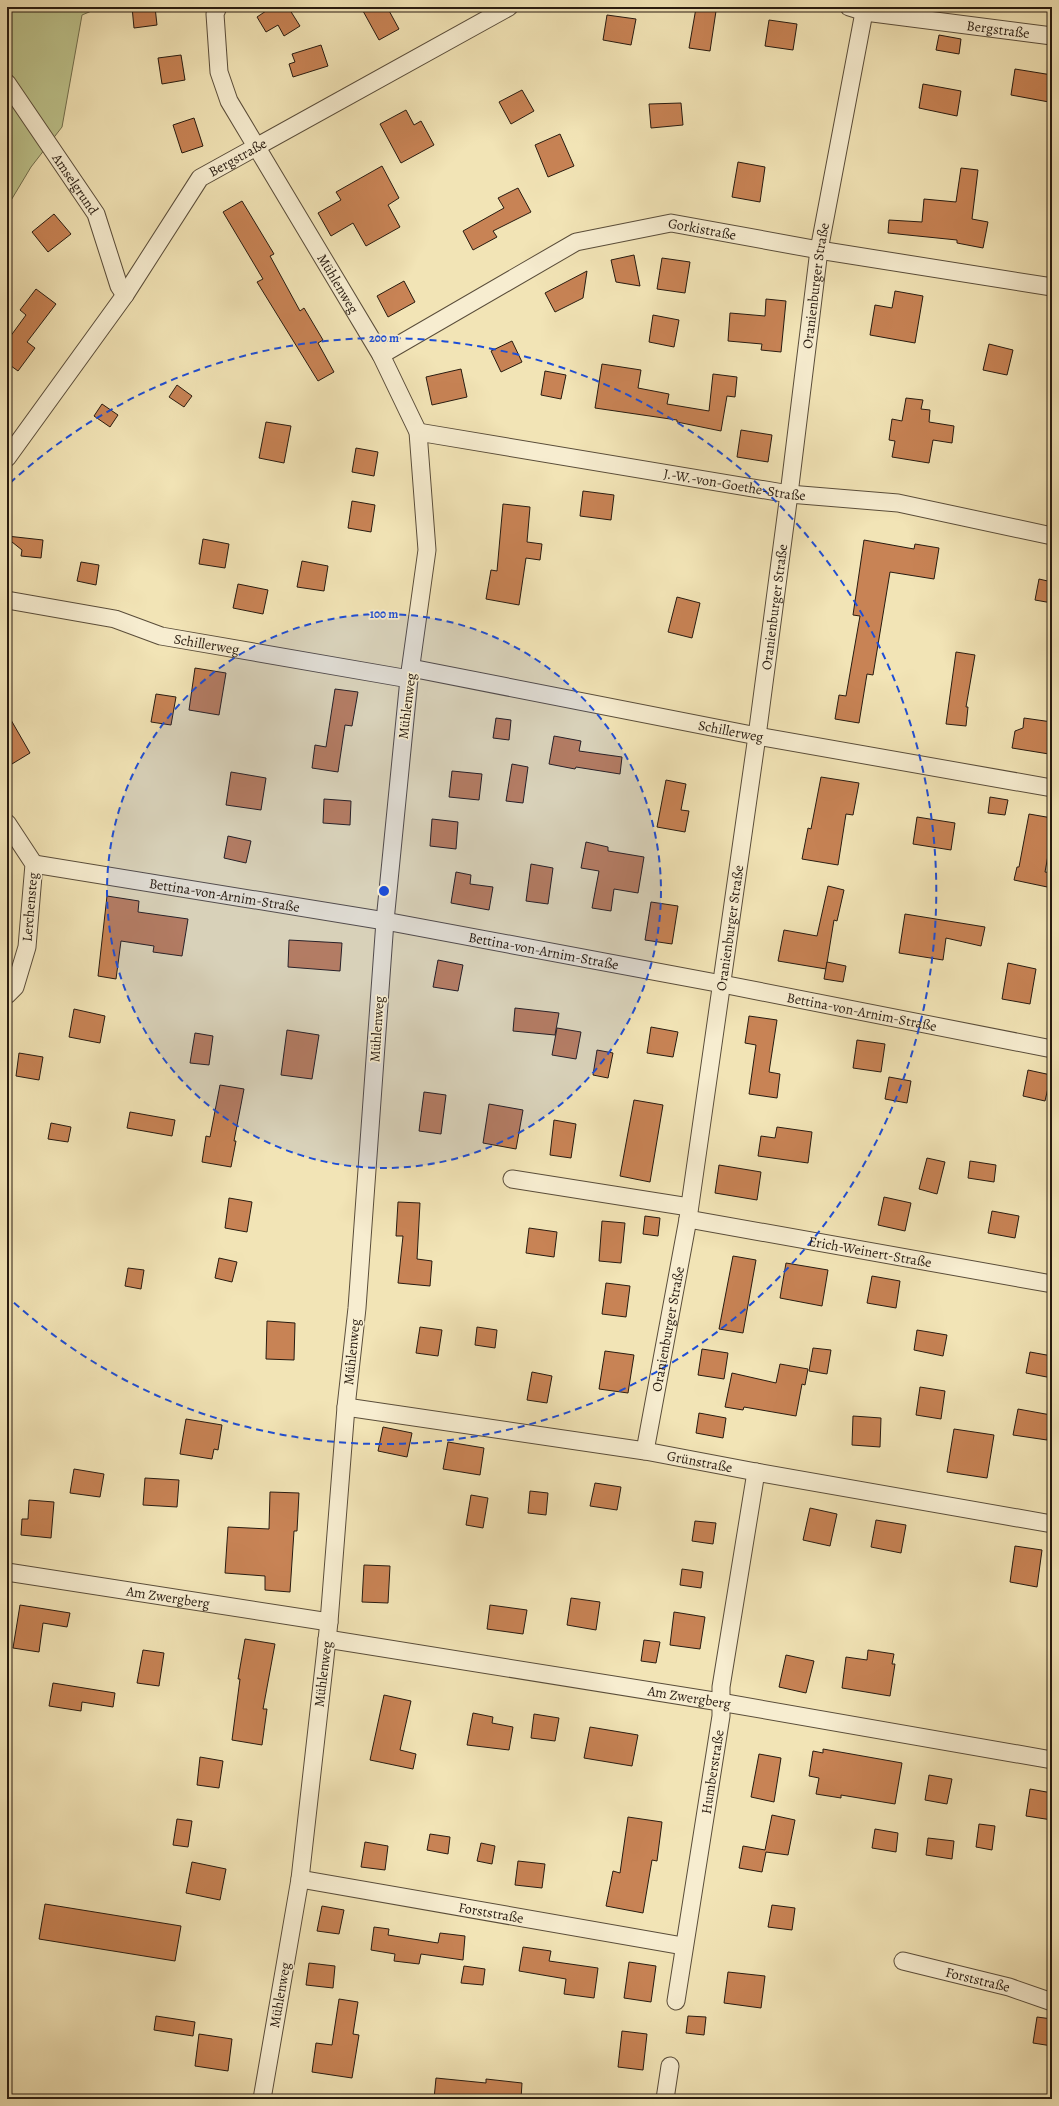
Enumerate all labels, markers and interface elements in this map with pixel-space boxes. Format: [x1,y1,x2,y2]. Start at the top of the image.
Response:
street label: Bergstraße [965,16,1031,43]
street label: Bergstraße [205,134,270,181]
street label: Amselgrund [47,149,103,219]
street label: Gorkistraße [667,213,738,244]
street label: Oranienburger Straße [797,221,833,350]
street label: Mühlenweg [313,250,363,317]
text: 200 m [369,330,399,346]
street label: J.-W.-von-Goethe-Straße [662,464,806,505]
street label: Oranienburger Straße [756,543,792,671]
text: 100 m [370,606,398,622]
street label: Schillerweg [172,629,241,659]
street label: Mühlenweg [394,672,420,740]
street label: Schillerweg [697,715,765,746]
street label: Oranienburger Straße [711,864,748,992]
street label: Lerchensteg [18,872,42,942]
street label: Bettina-von-Arnim-Straße [148,873,301,917]
centre of rings [377,884,391,898]
street label: Bettina-von-Arnim-Straße [467,927,620,974]
street label: Bettina-von-Arnim-Straße [785,987,939,1036]
street label: Mühlenweg [365,995,389,1063]
street label: Erich-Weinert-Straße [807,1231,933,1272]
street label: Oranienburger Straße [647,1265,689,1393]
street label: Mühlenweg [339,1318,365,1386]
street label: Grünstraße [665,1446,734,1477]
street label: Am Zwergberg [124,1581,211,1613]
street label: Mühlenweg [310,1640,336,1708]
street label: Am Zwergberg [645,1681,733,1713]
street label: Humberstraße [696,1728,728,1815]
street label: Forststraße [457,1897,525,1927]
street label: Mühlenweg [265,1961,295,2029]
street label: Forststraße [944,1962,1012,1996]

